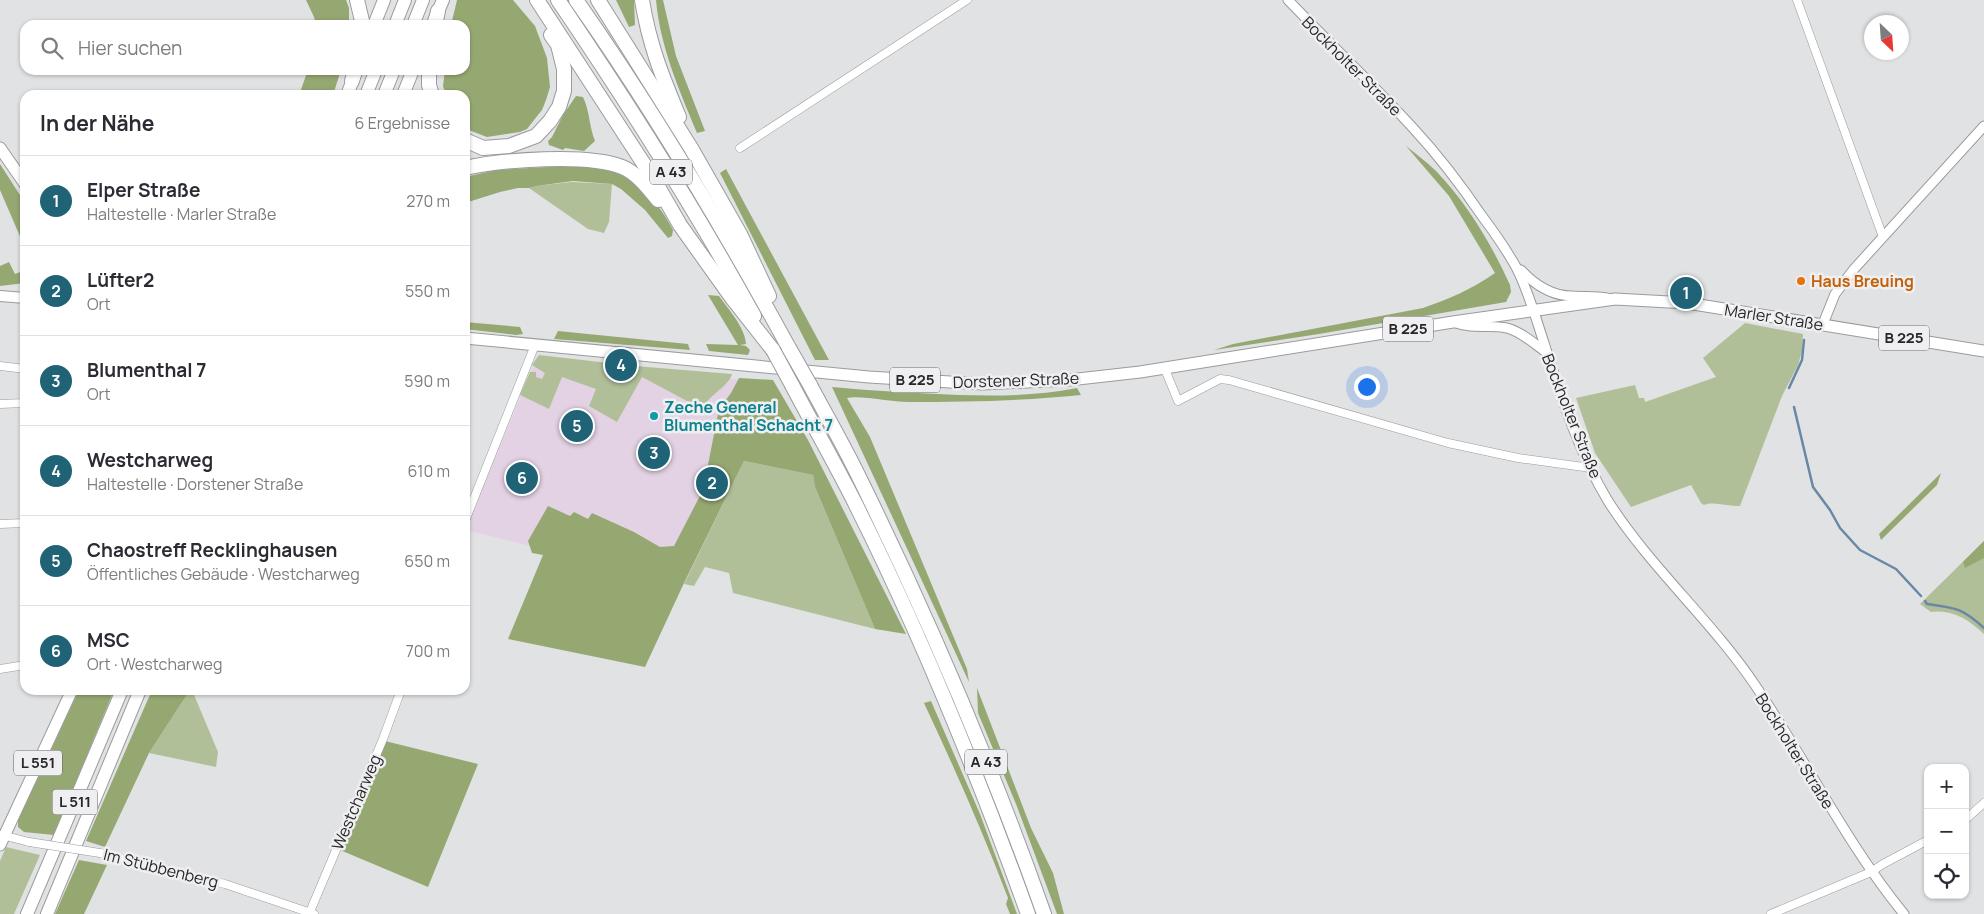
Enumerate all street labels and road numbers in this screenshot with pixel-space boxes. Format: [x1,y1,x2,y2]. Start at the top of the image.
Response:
street label: Bockholter Straße [1297,11,1407,121]
road number: A 43 [650,160,692,184]
street label: Marler Straße [1723,298,1825,336]
road number: B 225 [1383,316,1433,342]
road number: B 225 [1879,326,1929,350]
street label: Bockholter Straße [1537,350,1607,482]
street label: Dorstener Straße [952,367,1080,393]
road number: B 225 [890,368,940,392]
street label: Bockholter Straße [1751,689,1839,813]
road number: L 551 [14,750,62,776]
road number: A 43 [965,750,1007,774]
street label: Westcharweg [326,751,386,853]
road number: L 511 [52,790,98,814]
street label: Im Stübbenberg [101,843,221,893]

